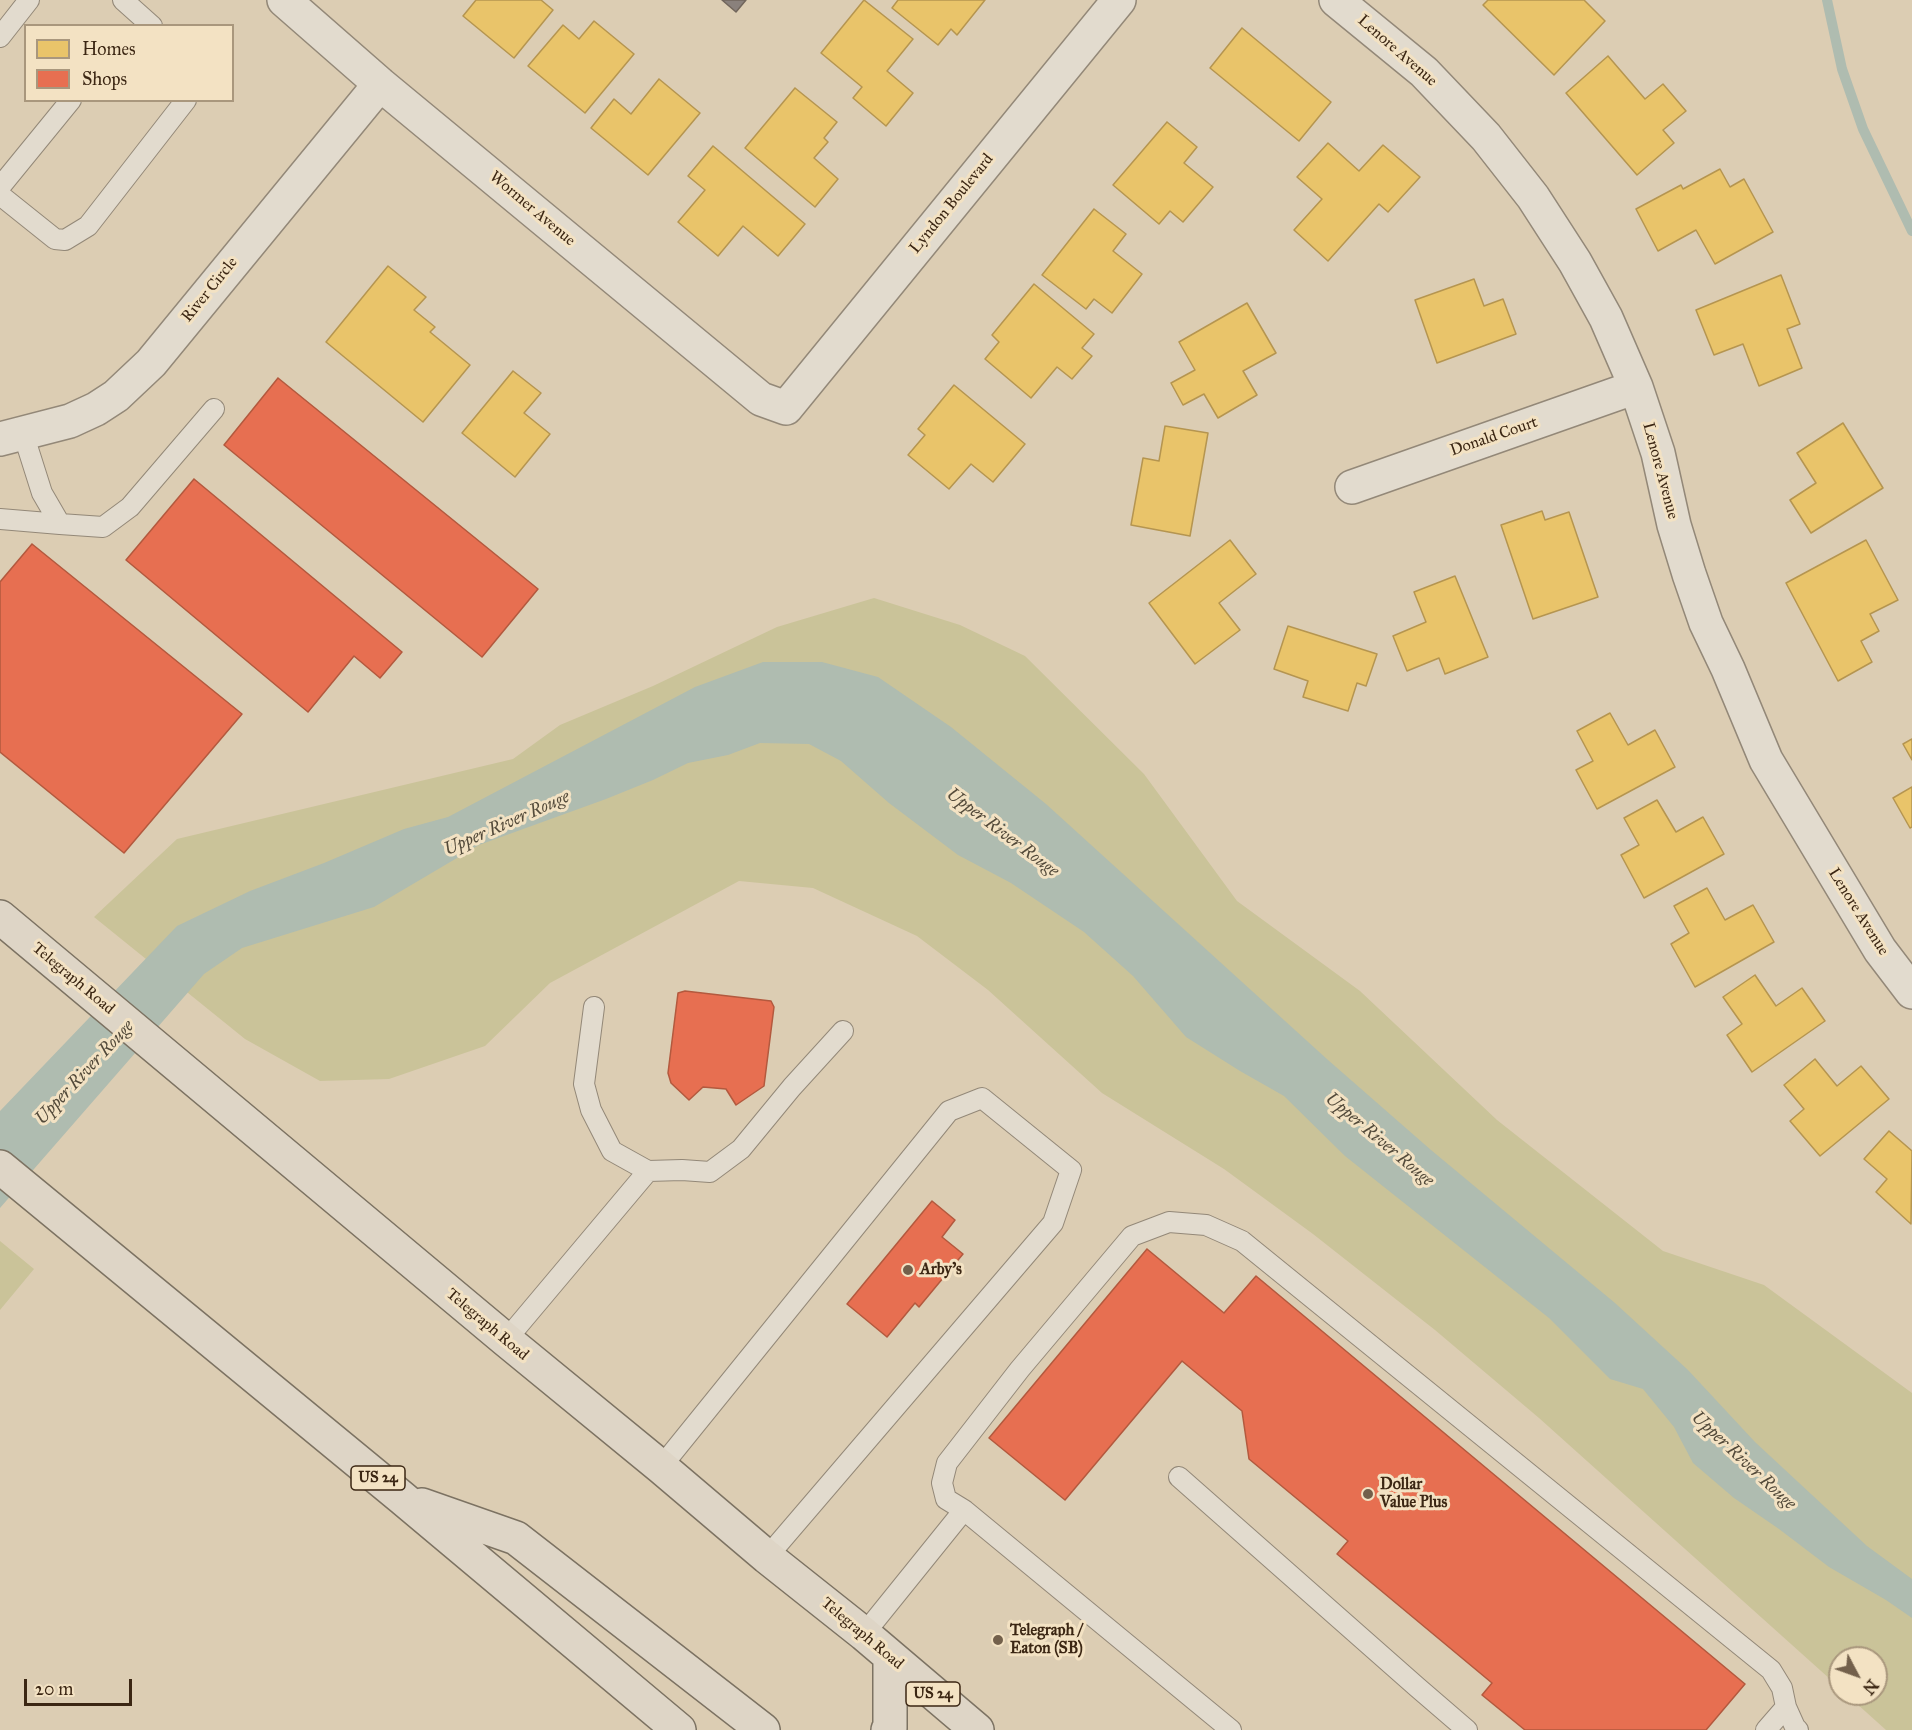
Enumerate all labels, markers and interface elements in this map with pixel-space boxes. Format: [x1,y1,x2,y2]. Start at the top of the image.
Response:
street label: Lenore Avenue [1353,11,1441,91]
legend [24,24,234,102]
text: Homes [82,38,136,60]
text: Shops [82,68,127,90]
street label: Lyndon Boulevard [906,150,998,258]
street label: Wormer Avenue [485,168,579,250]
street label: River Circle [178,254,242,326]
street label: Donald Court [1448,413,1540,461]
street label: Lenore Avenue [1638,421,1682,521]
water label: Upper River Rouge [942,784,1062,882]
water label: Upper River Rouge [441,787,573,861]
street label: Lenore Avenue [1824,865,1892,959]
street label: Telegraph Road [28,939,118,1019]
water label: Upper River Rouge [31,1016,139,1130]
water label: Upper River Rouge [1320,1088,1438,1192]
place label: Arby's [920,1260,962,1280]
marker: Arby's [901,1263,915,1277]
street label: Telegraph Road [442,1285,532,1365]
water label: Upper River Rouge [1686,1407,1800,1515]
road number: US 24 [351,1466,405,1490]
place label: Dollar Value Plus [1380,1475,1447,1513]
marker: Dollar Value Plus [1361,1487,1375,1501]
street label: Telegraph Road [817,1594,907,1674]
place label: Telegraph / Eaton (SB) [1010,1621,1083,1659]
marker: Telegraph / Eaton (SB) [991,1633,1005,1647]
north arrow [1828,1646,1888,1706]
scale bar [27,1667,135,1705]
text: N [1859,1675,1882,1698]
text: 20 m [35,1678,73,1700]
road number: US 24 [906,1682,960,1706]

